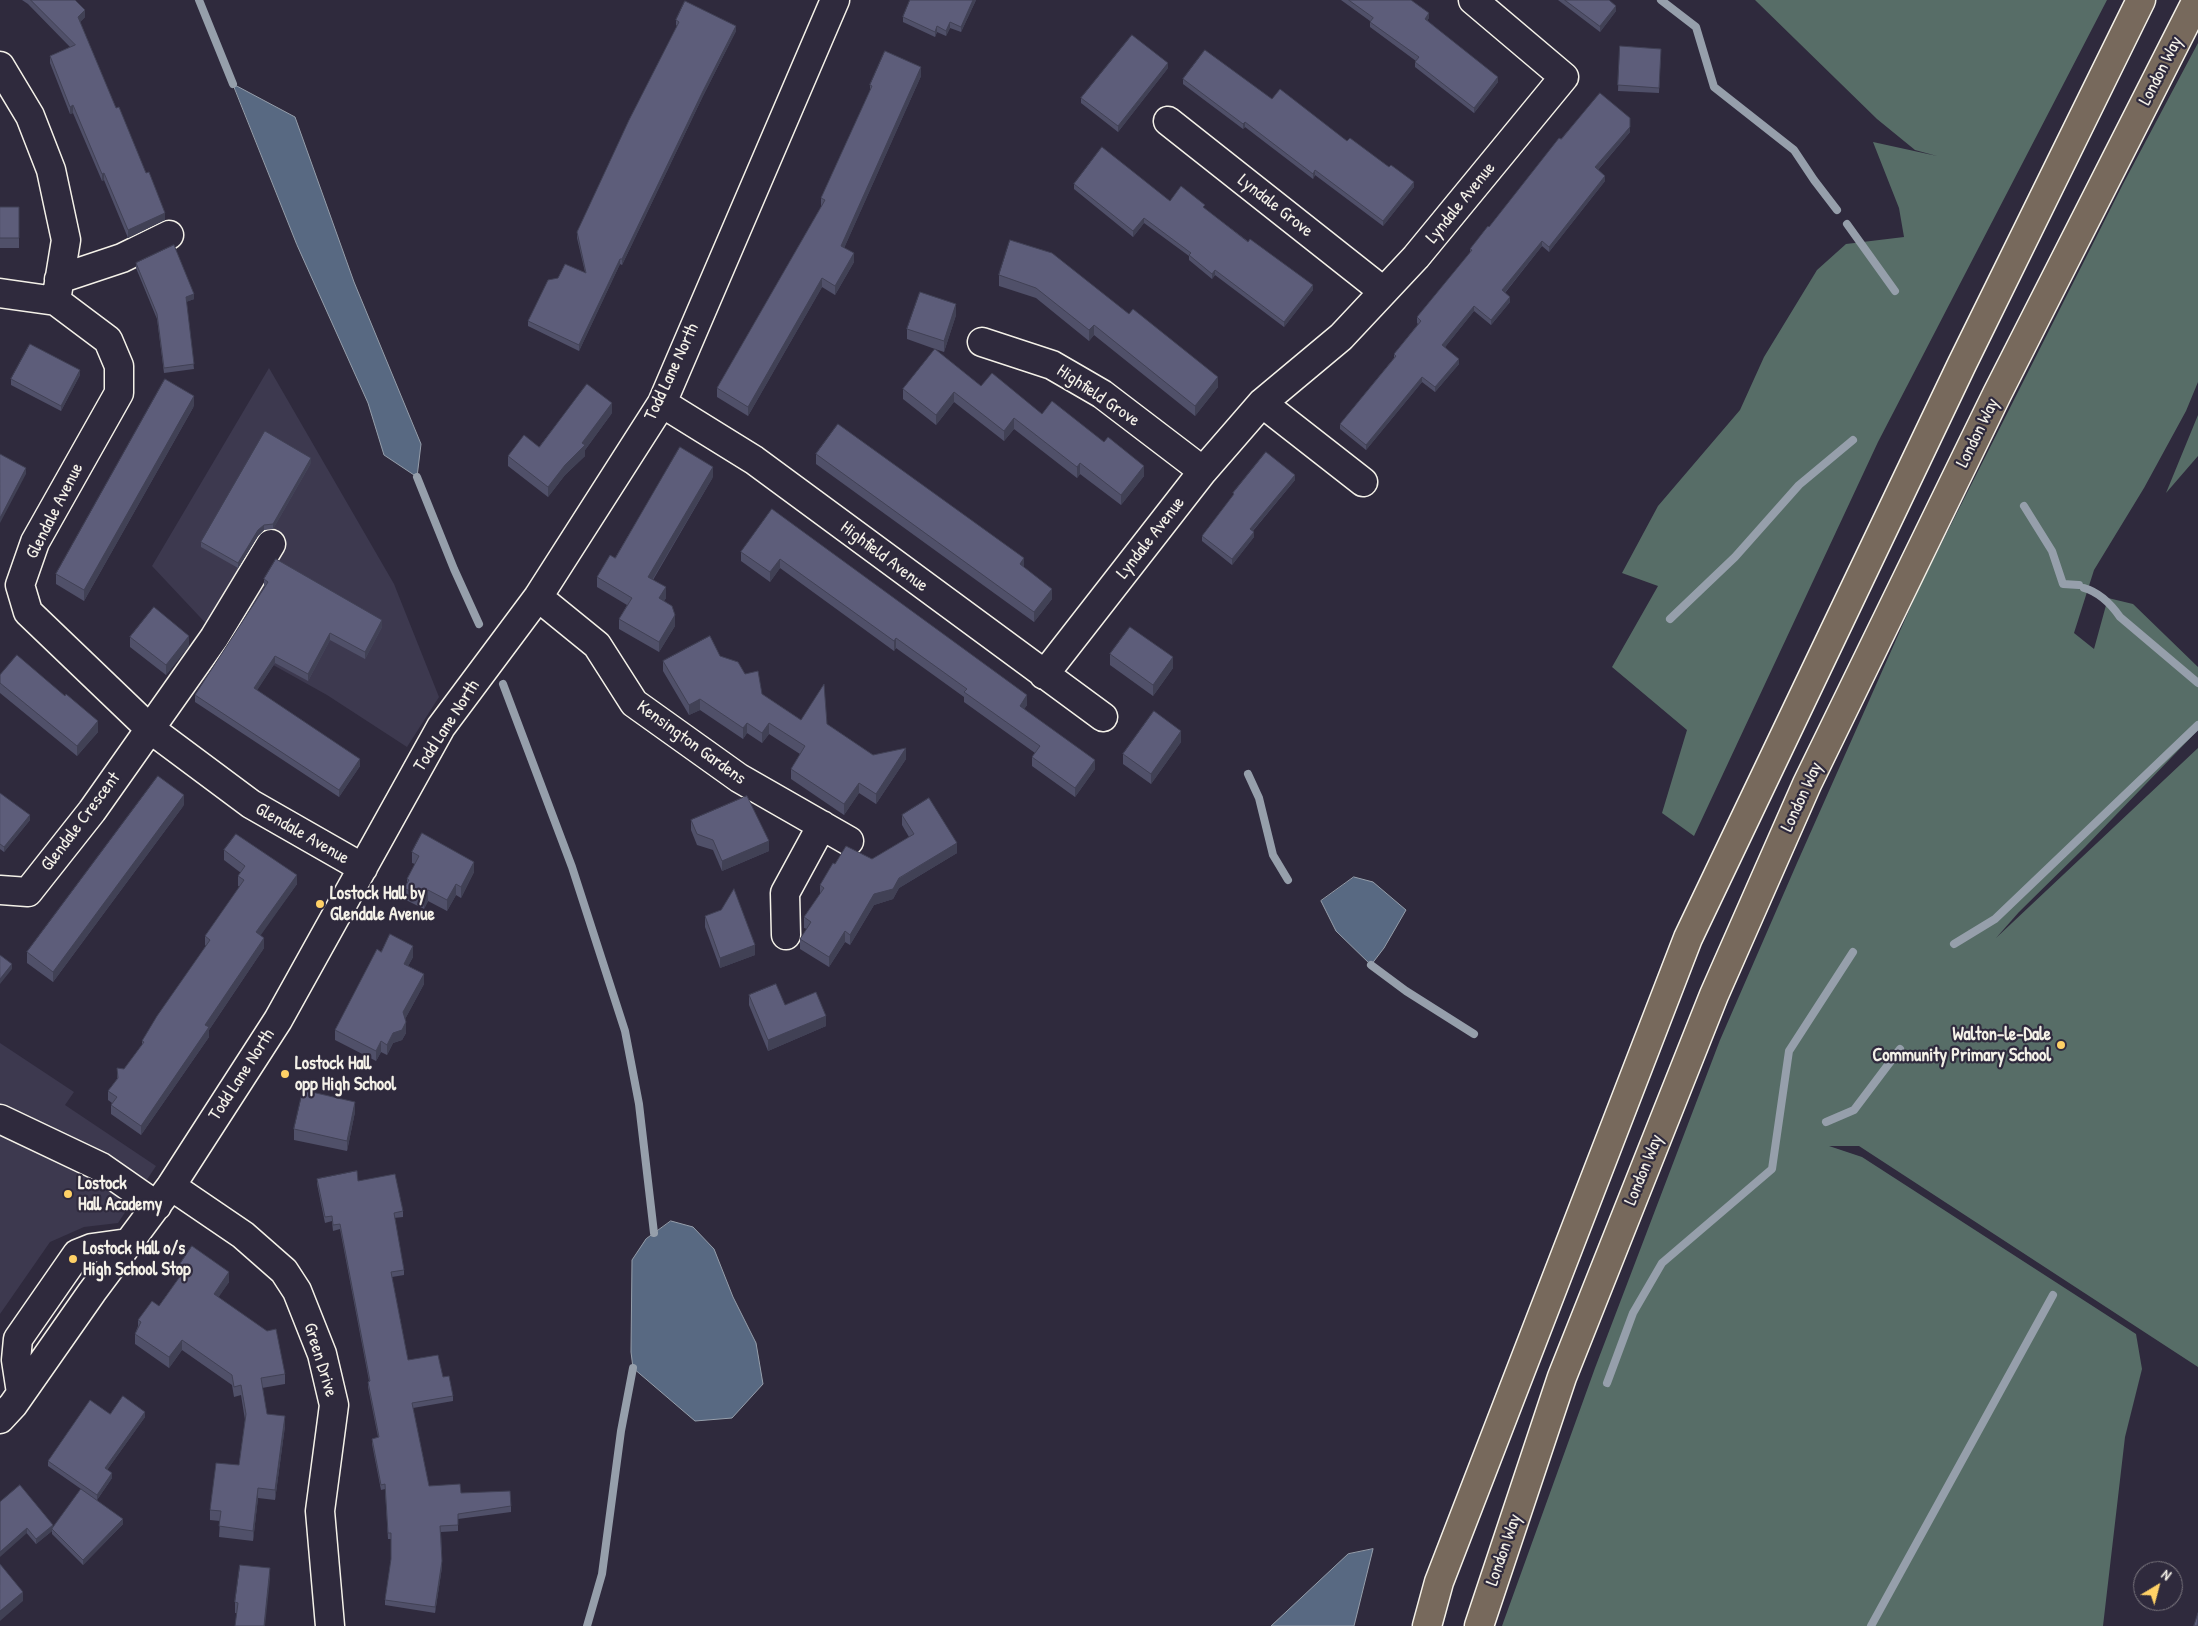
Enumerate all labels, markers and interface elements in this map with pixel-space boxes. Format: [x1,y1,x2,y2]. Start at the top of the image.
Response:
street label: London Way [2134,33,2188,109]
street label: Lyndale Avenue [1422,158,1500,248]
street label: Lyndale Grove [1233,170,1317,242]
street label: Todd Lane North [640,320,704,424]
street label: Highfield Grove [1052,360,1144,432]
street label: London Way [1952,395,2004,471]
street label: Glendale Avenue [22,460,88,562]
street label: Lyndale Avenue [1112,493,1190,583]
street label: Highfield Avenue [836,517,932,597]
street label: Todd Lane North [409,676,485,776]
street label: Kensington Gardens [632,696,750,790]
street label: London Way [1776,759,1828,835]
street label: Glendale Crescent [37,768,125,876]
street label: Glendale Avenue [251,799,353,869]
place label: Lostock Hall by Glendale Avenue [330,883,435,926]
marker: Lostock Hall by Glendale Avenue [314,898,326,910]
place label: Walton-le-Dale Community Primary School [1872,1024,2051,1066]
street label: Todd Lane North [204,1025,280,1125]
marker: Walton-le-Dale Community Primary School [2055,1039,2067,1051]
place label: Lostock Hall opp High School [295,1053,396,1096]
marker: Lostock Hall opp High School [279,1068,291,1080]
street label: London Way [1620,1131,1668,1209]
place label: Lostock Hall Academy [78,1173,162,1216]
marker: Lostock Hall Academy [62,1188,74,1200]
place label: Lostock Hall o/s High School Stop [83,1238,191,1280]
marker: Lostock Hall o/s High School Stop [67,1253,79,1265]
street label: Green Drive [299,1320,341,1400]
street label: London Way [1482,1511,1526,1589]
north arrow [2133,1561,2183,1611]
text: N [2158,1565,2175,1584]

